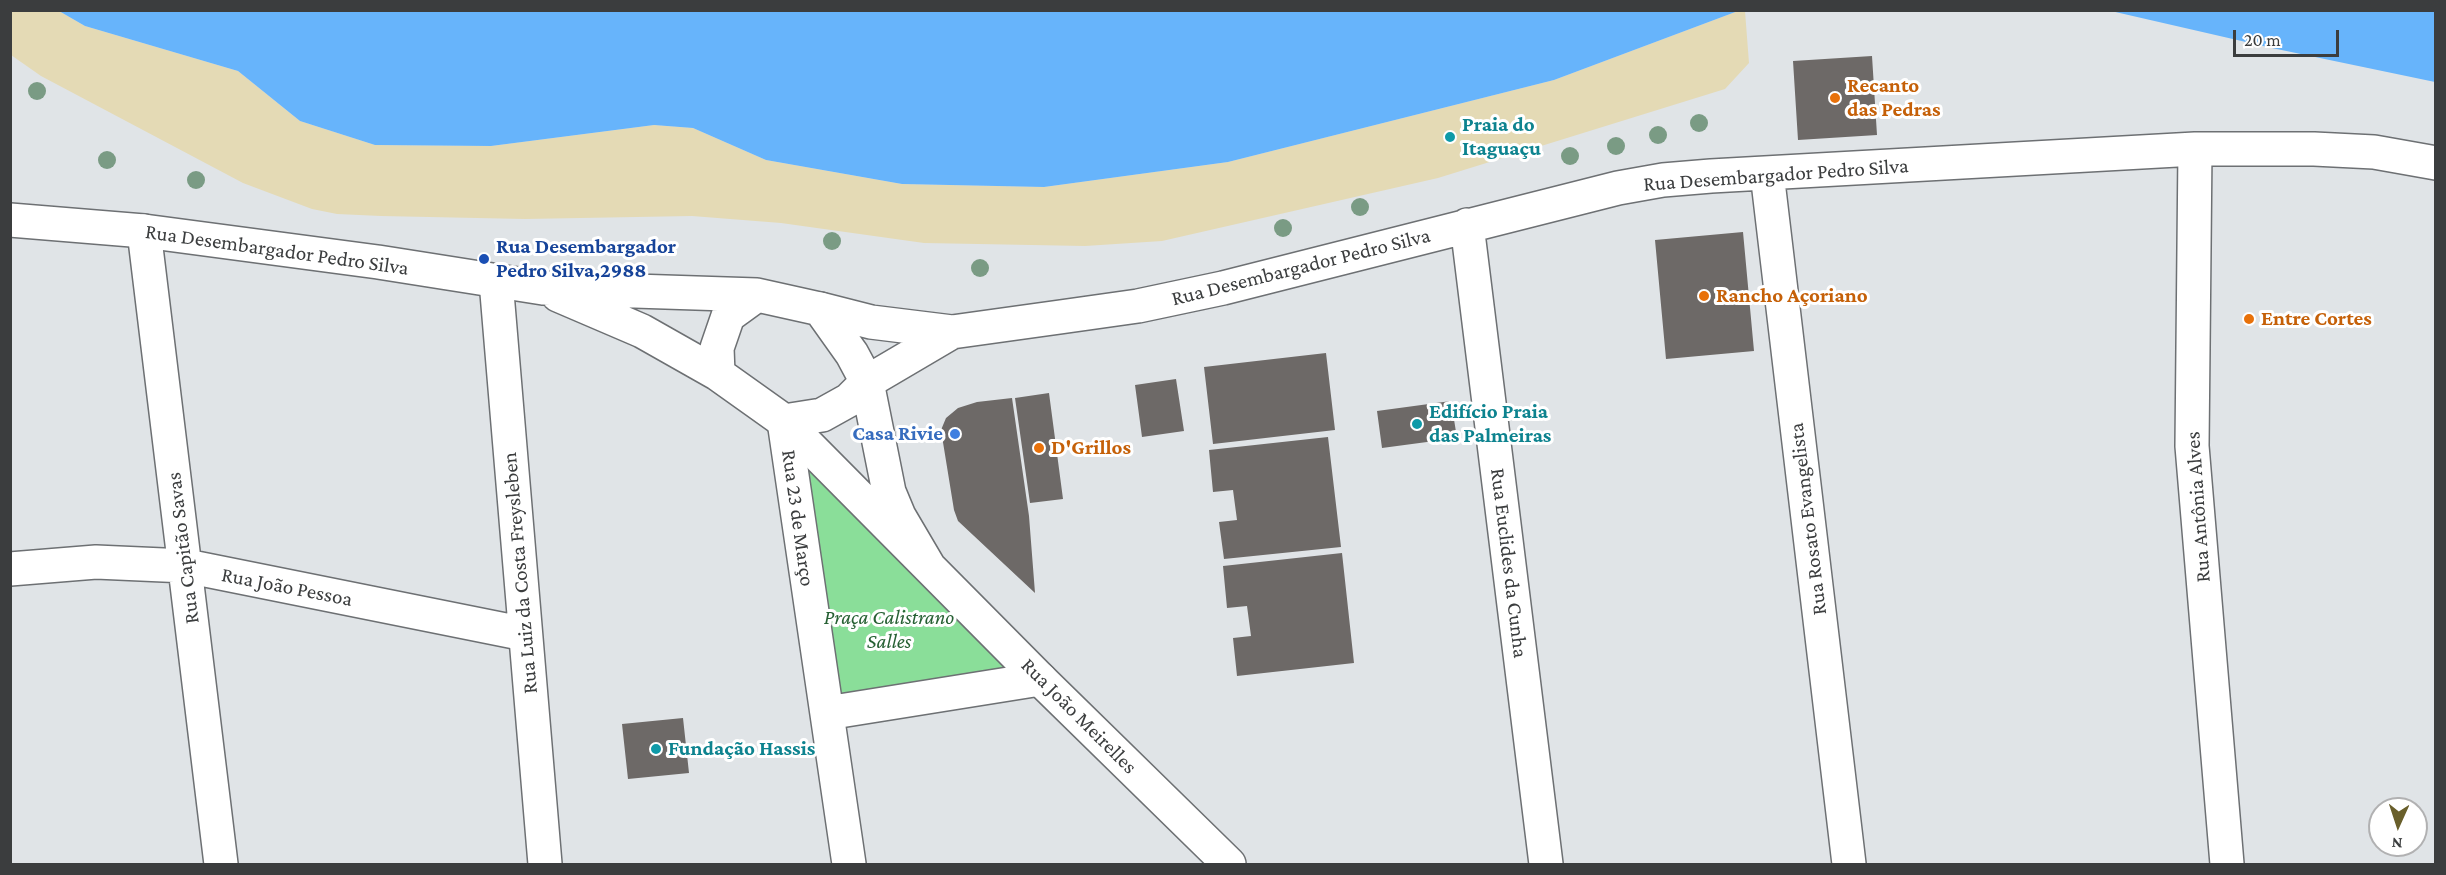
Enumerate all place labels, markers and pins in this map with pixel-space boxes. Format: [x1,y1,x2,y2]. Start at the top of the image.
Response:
place label: Recanto das Pedras [1847,73,1941,123]
marker: Recanto das Pedras [1828,91,1842,105]
place label: Praia do Itaguaçu [1462,112,1541,162]
marker: Praia do Itaguaçu [1443,130,1457,144]
place label: Rua Desembargador Pedro Silva,2988 [496,234,676,284]
marker: Rua Desembargador Pedro Silva,2988 [477,252,491,266]
place label: Rancho Açoriano [1716,283,1868,309]
marker: Rancho Açoriano [1697,289,1711,303]
place label: Entre Cortes [2261,306,2372,332]
marker: Entre Cortes [2242,312,2256,326]
place label: Edifício Praia das Palmeiras [1429,399,1551,449]
marker: Edifício Praia das Palmeiras [1410,417,1424,431]
place label: Casa Rivie [852,421,943,447]
marker: Casa Rivie [948,427,962,441]
place label: D'Grillos [1051,435,1131,461]
marker: D'Grillos [1032,441,1046,455]
place label: Fundação Hassis [668,736,815,762]
marker: Fundação Hassis [649,742,663,756]

